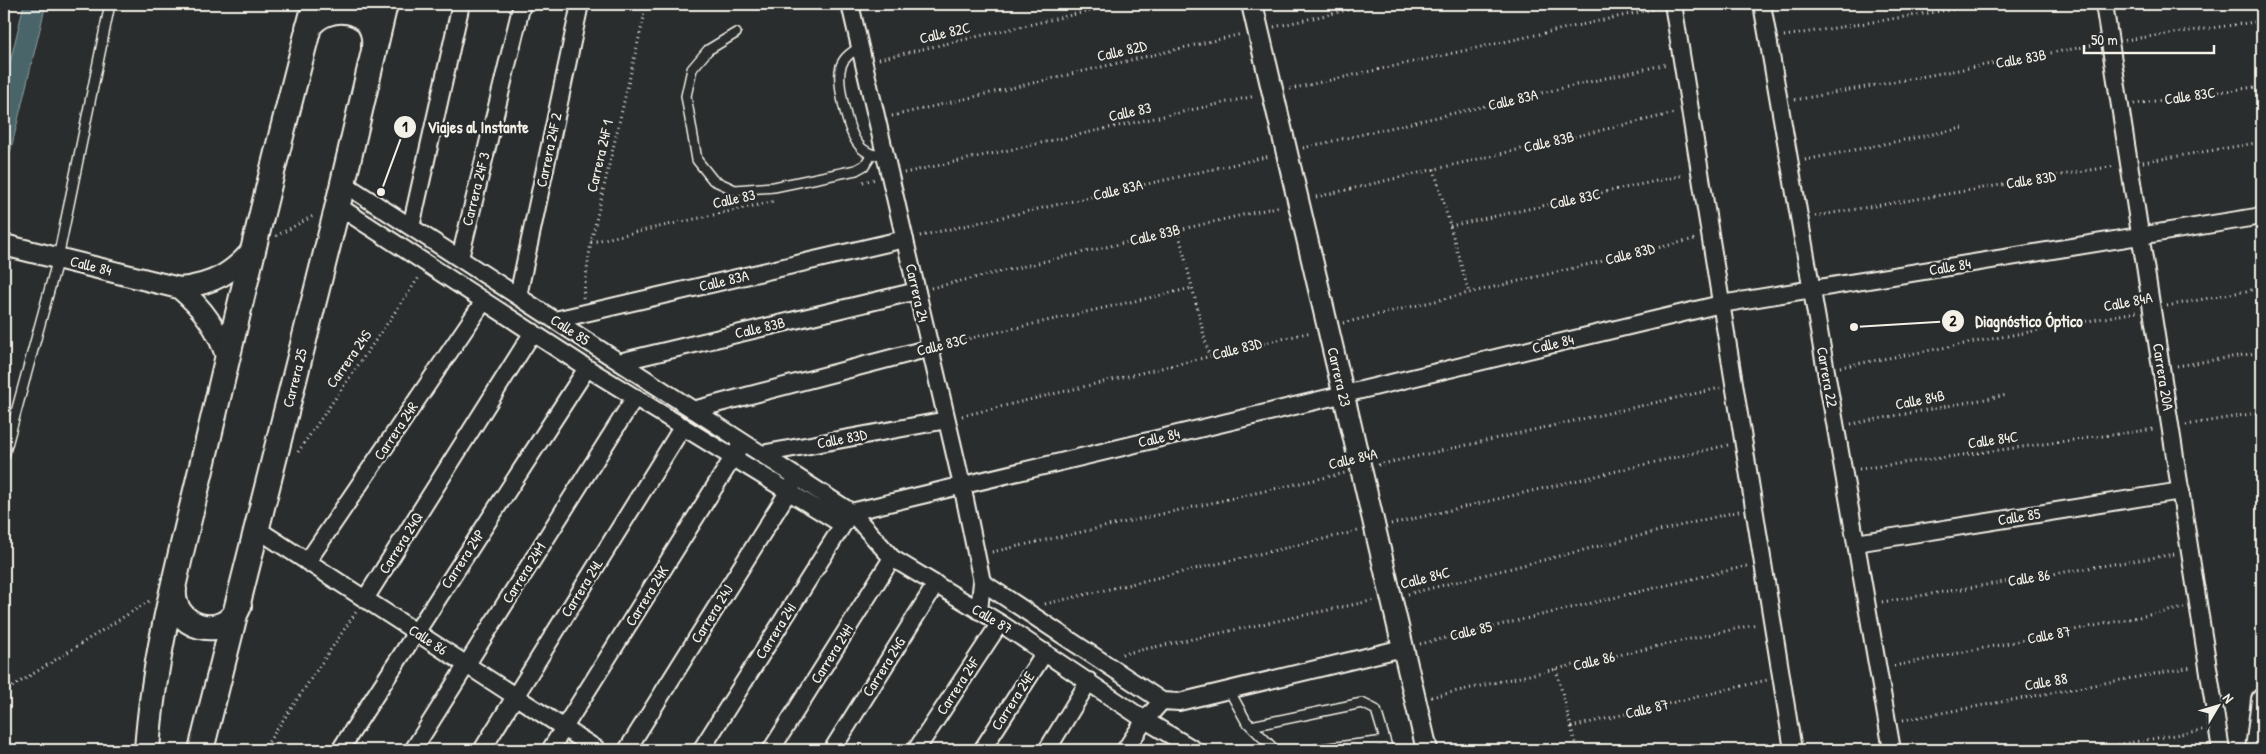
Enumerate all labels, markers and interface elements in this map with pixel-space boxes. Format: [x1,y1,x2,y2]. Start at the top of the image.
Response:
street label: Calle 82C [917,16,972,49]
scale bar [2084,22,2214,54]
text: 50 m [2091,29,2118,50]
street label: Calle 82D [1095,34,1150,66]
street label: Calle 83B [1994,44,2048,73]
street label: Calle 83C [2163,82,2217,109]
street label: Calle 83A [1486,83,1541,115]
street label: Calle 83 [1107,97,1153,126]
street label: Carrera 24F 2 [530,111,567,189]
callout: Viajes al Instante [392,112,538,143]
text: 1 [402,116,408,137]
text: Viajes al Instante [427,116,529,138]
street label: Carrera 24F 1 [581,118,618,194]
street label: Calle 83B [1522,126,1576,157]
street label: Carrera 24F 3 [456,150,495,228]
street label: Calle 83D [2004,165,2058,194]
street label: Calle 83A [1091,173,1146,205]
street label: Calle 83C [1548,183,1602,214]
street label: Calle 83 [711,184,757,213]
street label: Calle 83B [1128,219,1182,250]
street label: Calle 83D [1603,237,1658,270]
street label: Calle 84 [68,250,114,281]
street label: Calle 84 [1927,253,1973,280]
street label: Carrera 24 [901,262,934,325]
street label: Calle 83A [697,264,752,296]
street label: Calle 84A [2102,286,2155,317]
callout: Diagnóstico Óptico [1940,306,2092,337]
street label: Calle 85 [547,309,594,350]
text: 2 [1949,310,1957,331]
text: Diagnóstico Óptico [1975,310,2083,333]
street label: Calle 83B [733,312,787,343]
street label: Carrera 24S [321,325,376,392]
street label: Calle 83C [914,328,969,361]
street label: Calle 84 [1530,328,1576,358]
street label: Calle 83D [1210,332,1265,365]
street label: Carrera 20A [2148,342,2179,413]
street label: Carrera 23 [1322,345,1357,409]
street label: Carrera 22 [1812,345,1843,409]
street label: Carrera 25 [277,346,312,410]
street label: Calle 84B [1893,384,1946,415]
street label: Carrera 24R [368,397,423,464]
street label: Calle 84 [1136,422,1182,452]
street label: Calle 83D [815,423,869,454]
street label: Calle 84C [1967,426,2019,453]
street label: Calle 84A [1326,443,1380,474]
street label: Calle 85 [1996,503,2042,530]
street label: Carrera 24Q [373,508,428,578]
street label: Carrera 24P [436,525,490,592]
street label: Carrera 24M [497,538,551,607]
street label: Carrera 24L [555,554,608,621]
street label: Calle 84C [1398,561,1452,594]
street label: Carrera 24K [620,562,673,630]
street label: Calle 86 [2006,564,2052,591]
street label: Carrera 24J [685,580,738,647]
street label: Carrera 24I [750,598,801,663]
street label: Calle 87 [968,598,1016,639]
street label: Calle 85 [1448,615,1495,646]
street label: Calle 86 [405,619,452,660]
street label: Carrera 24H [805,620,858,687]
street label: Calle 87 [2025,620,2072,649]
street label: Carrera 24G [857,632,911,701]
street label: Calle 86 [1571,646,1617,676]
street label: Carrera 24F [931,652,984,719]
street label: Carrera 24E [986,667,1040,734]
street label: Calle 88 [2023,667,2069,696]
north arrow [2194,682,2244,732]
text: N [2219,689,2239,707]
street label: Calle 87 [1623,693,1671,724]

